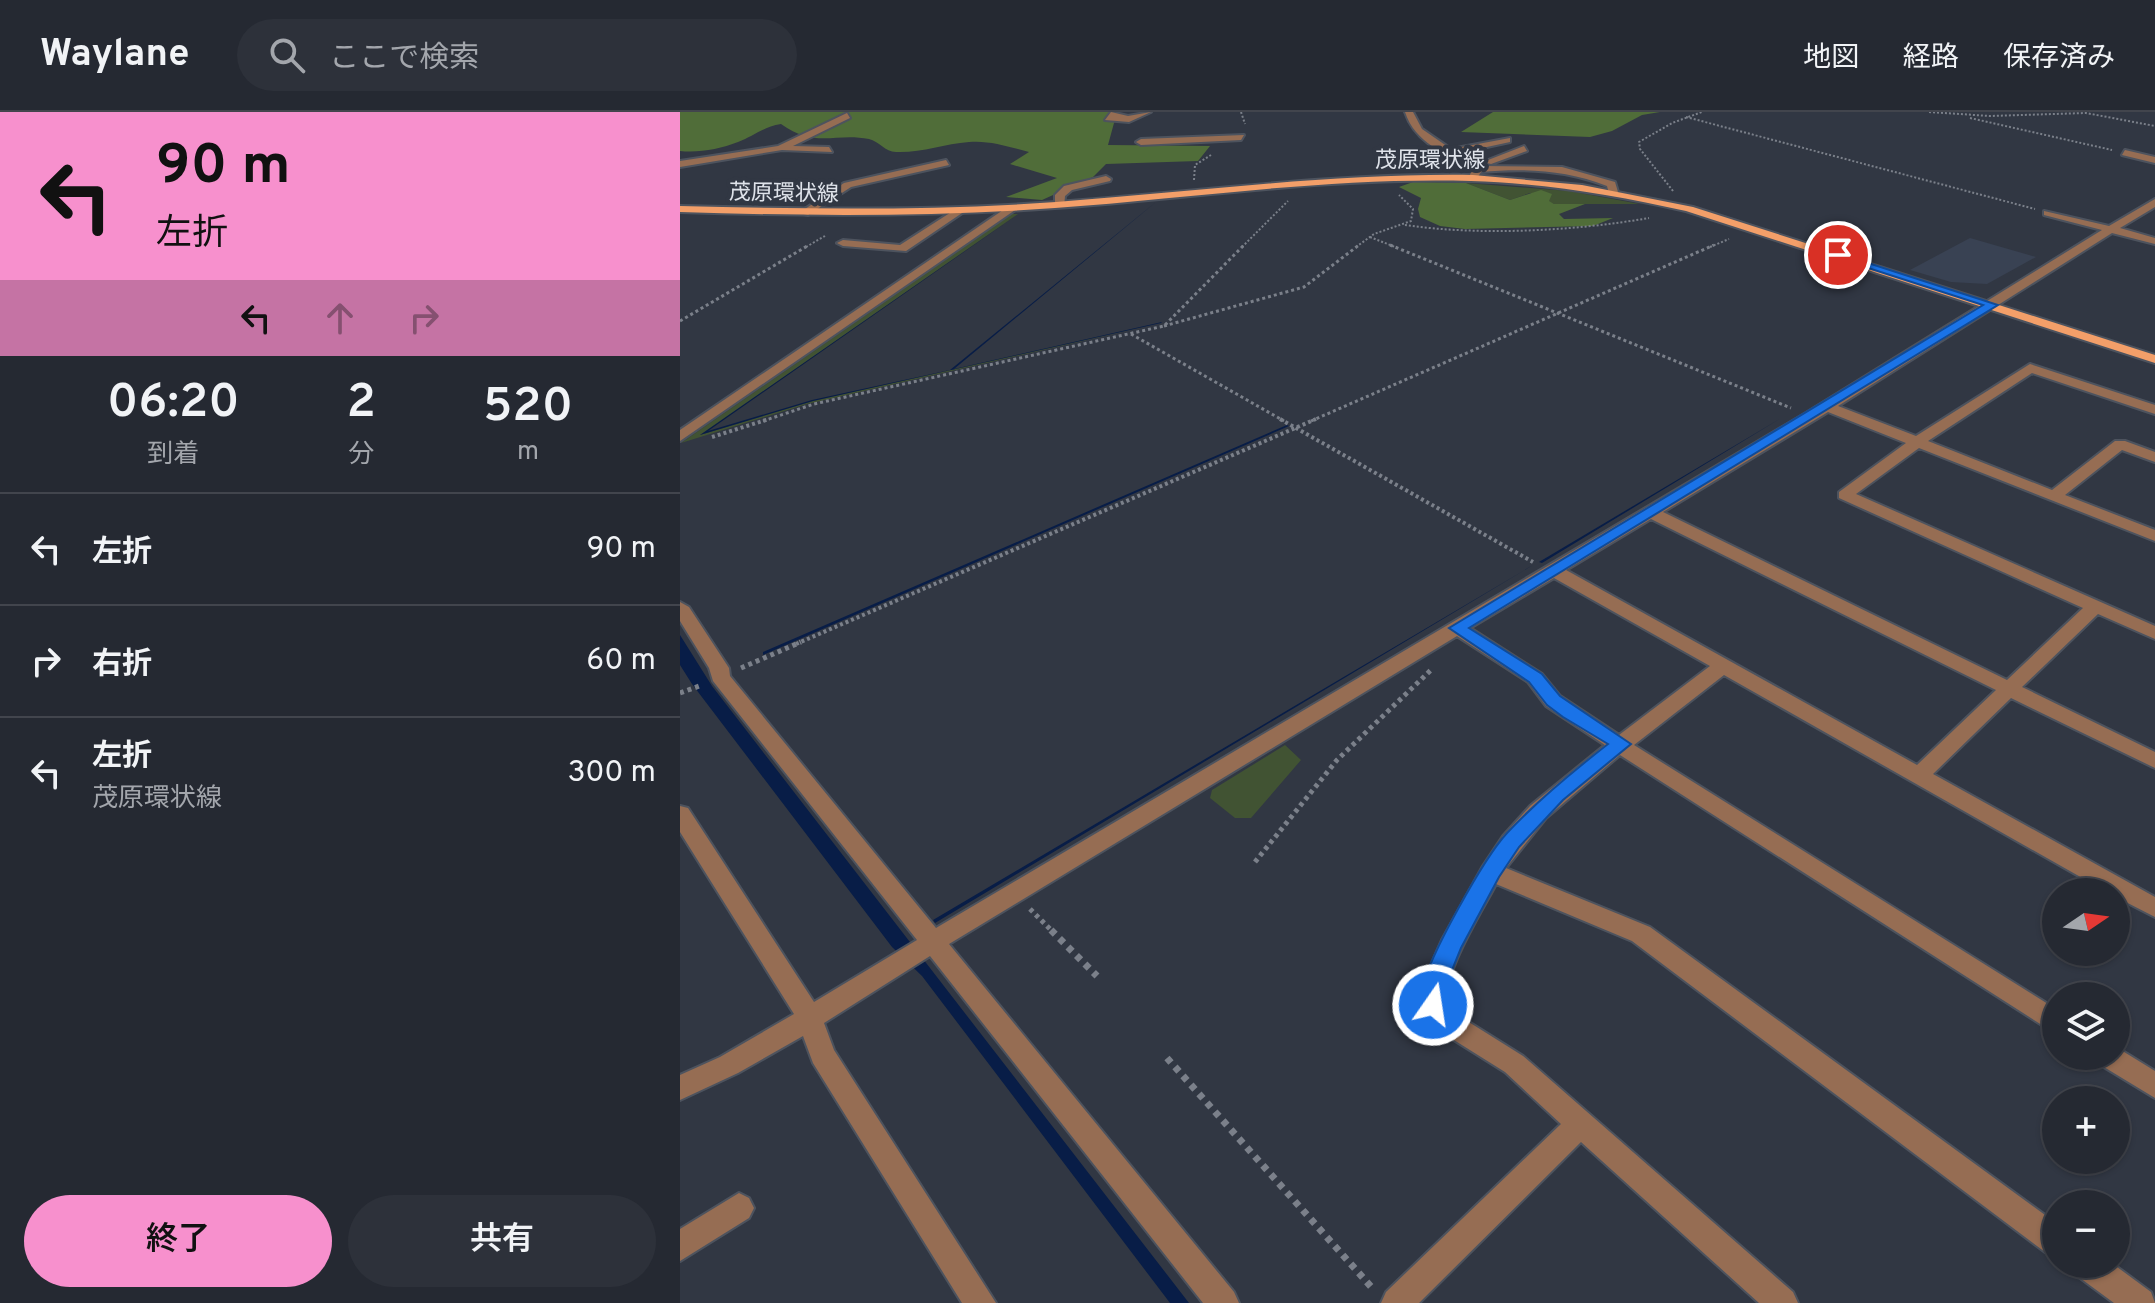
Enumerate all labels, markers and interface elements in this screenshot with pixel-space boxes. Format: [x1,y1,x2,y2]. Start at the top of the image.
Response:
search box [237,19,797,91]
text: Waylane [40,31,189,80]
icon: search [265,33,309,77]
text: ここで検索 [329,41,479,78]
text: 地図 [1803,41,1859,77]
text: 経路 [1903,41,1959,77]
text: 保存済み [2003,41,2115,77]
text: 90 m [156,133,291,203]
icon: left [24,144,128,248]
street label: 茂原環状線 [1375,148,1485,175]
street label: 茂原環状線 [729,180,839,209]
text: 左折 [156,212,228,258]
pin [1804,221,1872,289]
icon: arrive [1816,233,1860,277]
icon: left [234,296,278,340]
icon: ahead [318,296,362,340]
icon: right [402,296,446,340]
text: 06:20 [107,374,240,434]
text: 2 [347,374,376,434]
text: 520 [483,378,573,438]
text: m [517,436,539,469]
text: 到着 [147,439,199,472]
text: 分 [348,439,374,472]
icon: left [24,527,68,571]
text: 90 m [587,531,656,568]
text: 左折 [92,535,152,572]
icon: right [24,639,68,683]
text: 60 m [586,643,656,680]
text: 右折 [92,647,152,684]
text: 左折 [92,739,152,776]
icon: left [24,751,68,795]
text: 300 m [567,755,656,792]
text: 茂原環状線 [92,783,222,816]
north arrow [2042,878,2130,966]
map controls [2042,878,2130,1278]
position arrow [1391,963,1475,1047]
button: layers [2042,982,2130,1070]
button: + [2042,1086,2130,1174]
button: − [2042,1190,2130,1278]
button: 終了 [24,1195,332,1287]
button: 共有 [348,1195,656,1287]

